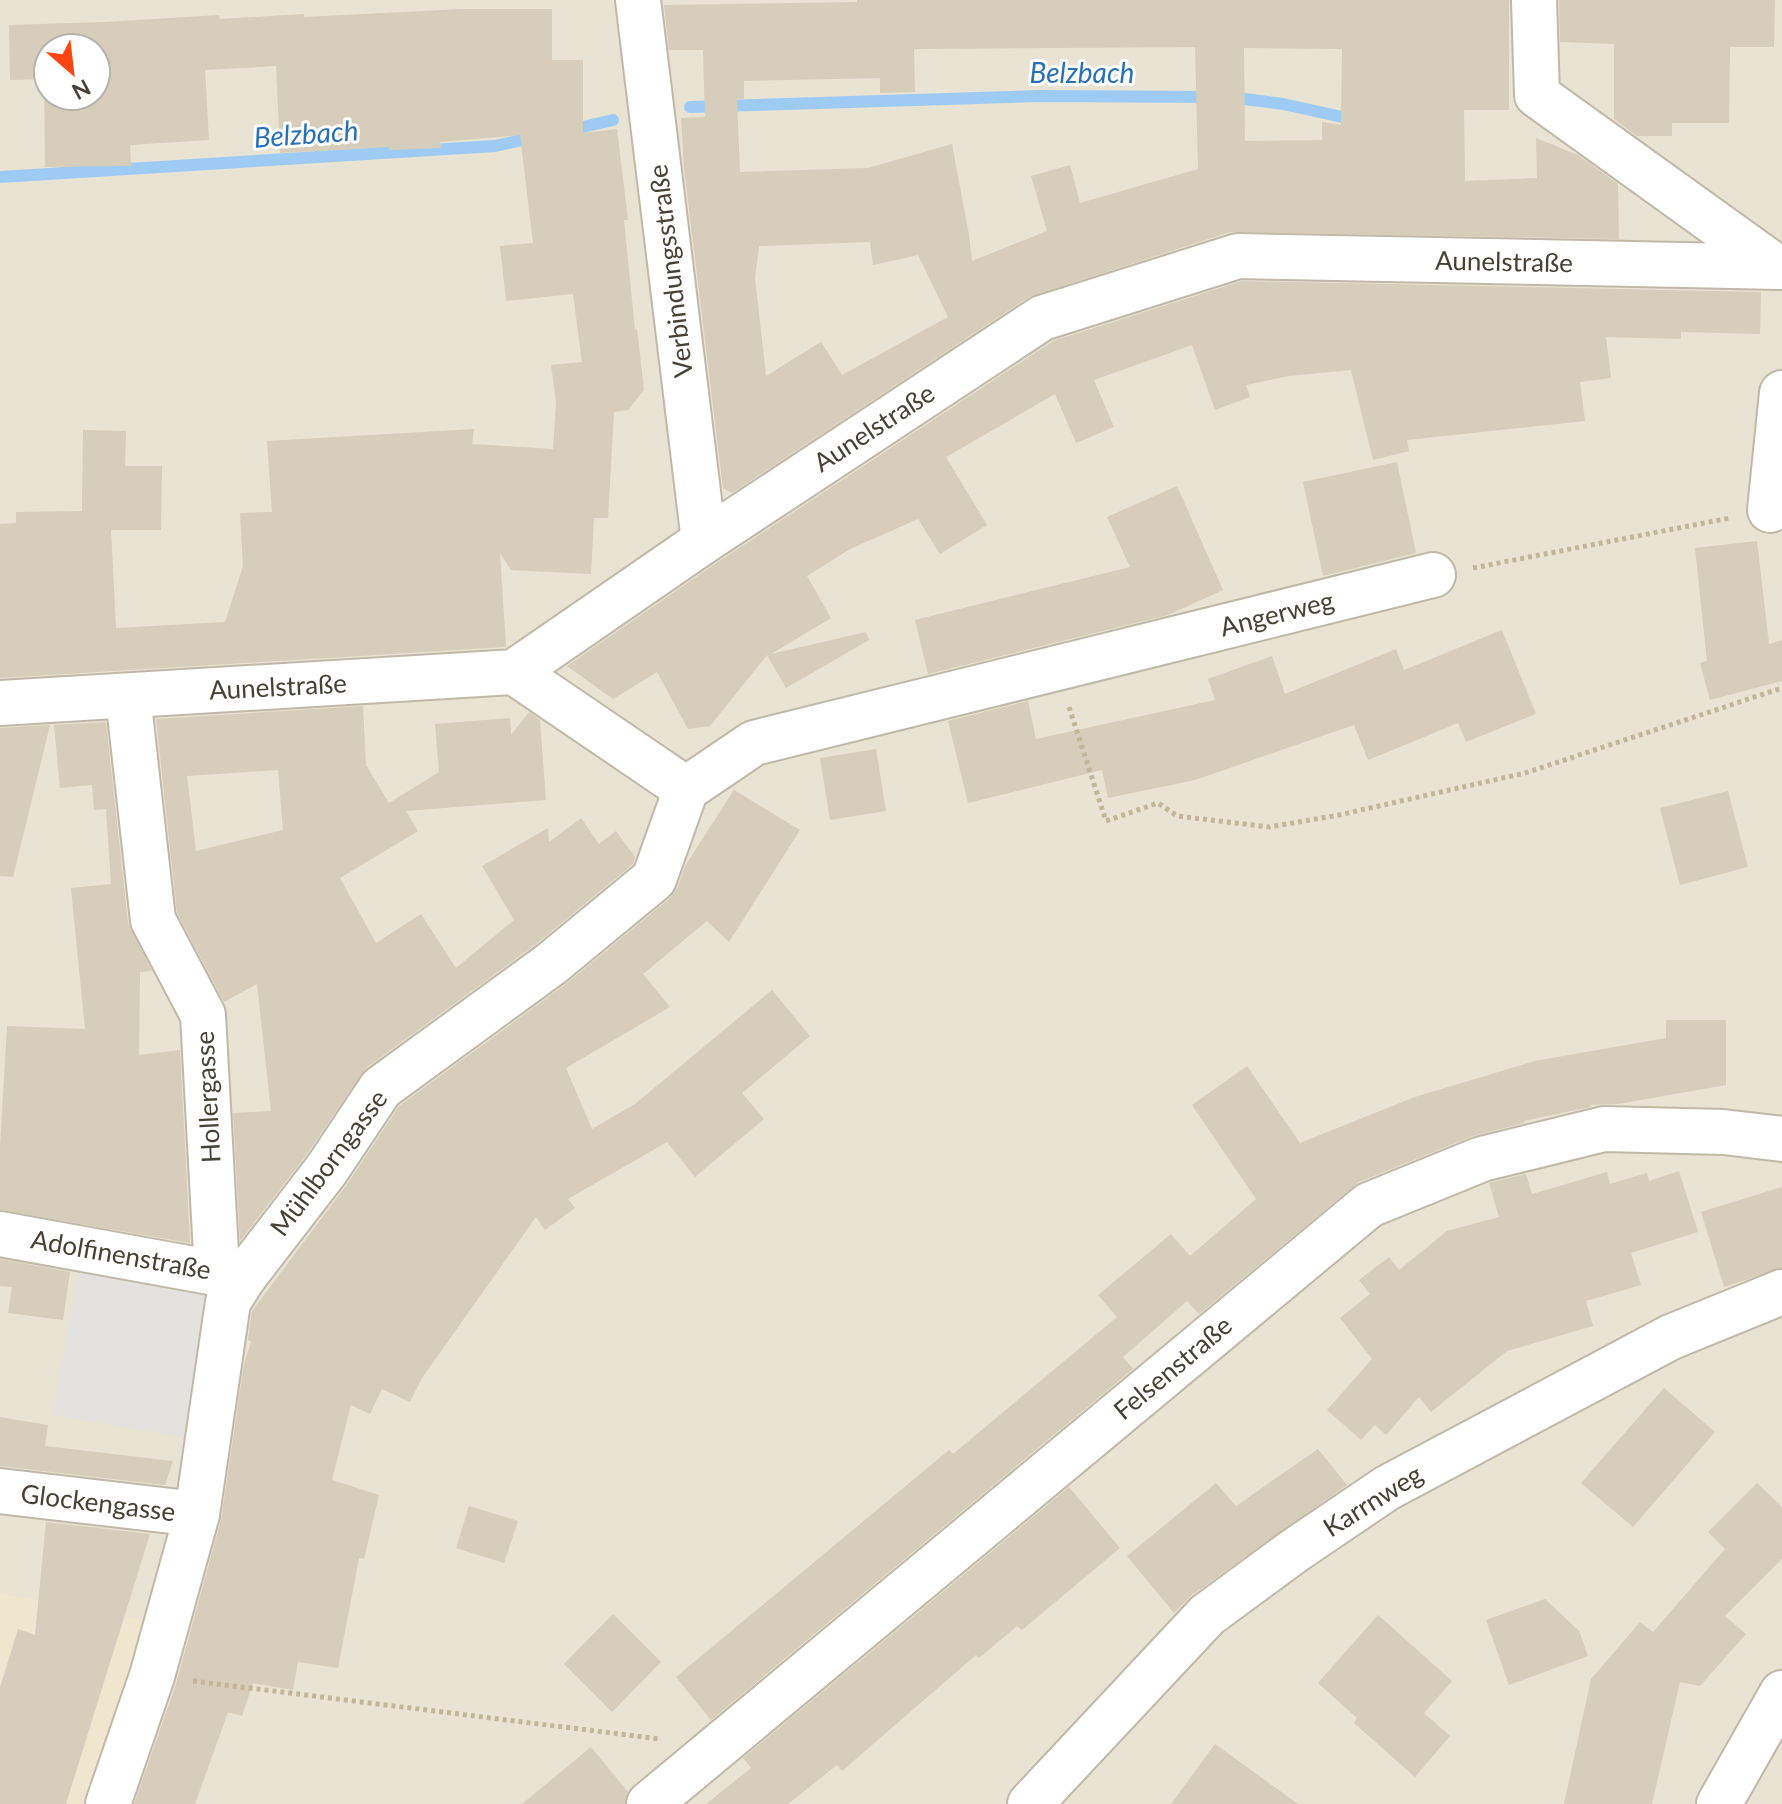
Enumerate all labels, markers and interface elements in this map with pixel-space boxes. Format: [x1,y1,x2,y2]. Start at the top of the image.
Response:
north arrow [32,32,112,112]
water label: Belzbach [1030,55,1134,89]
text: N [68,74,95,106]
water label: Belzbach [252,112,359,154]
street label: Verbindungsstraße [641,163,699,379]
street label: Aunelstraße [1435,244,1573,278]
street label: Aunelstraße [807,376,940,478]
street label: Angerweg [1217,583,1337,643]
street label: Aunelstraße [208,666,348,706]
street label: Hollergasse [188,1030,226,1164]
street label: Mühlborngasse [263,1083,394,1242]
street label: Adolfinenstraße [29,1222,214,1286]
street label: Felsenstraße [1107,1309,1238,1426]
street label: Karrnweg [1317,1457,1428,1543]
street label: Glockengasse [19,1477,177,1527]

